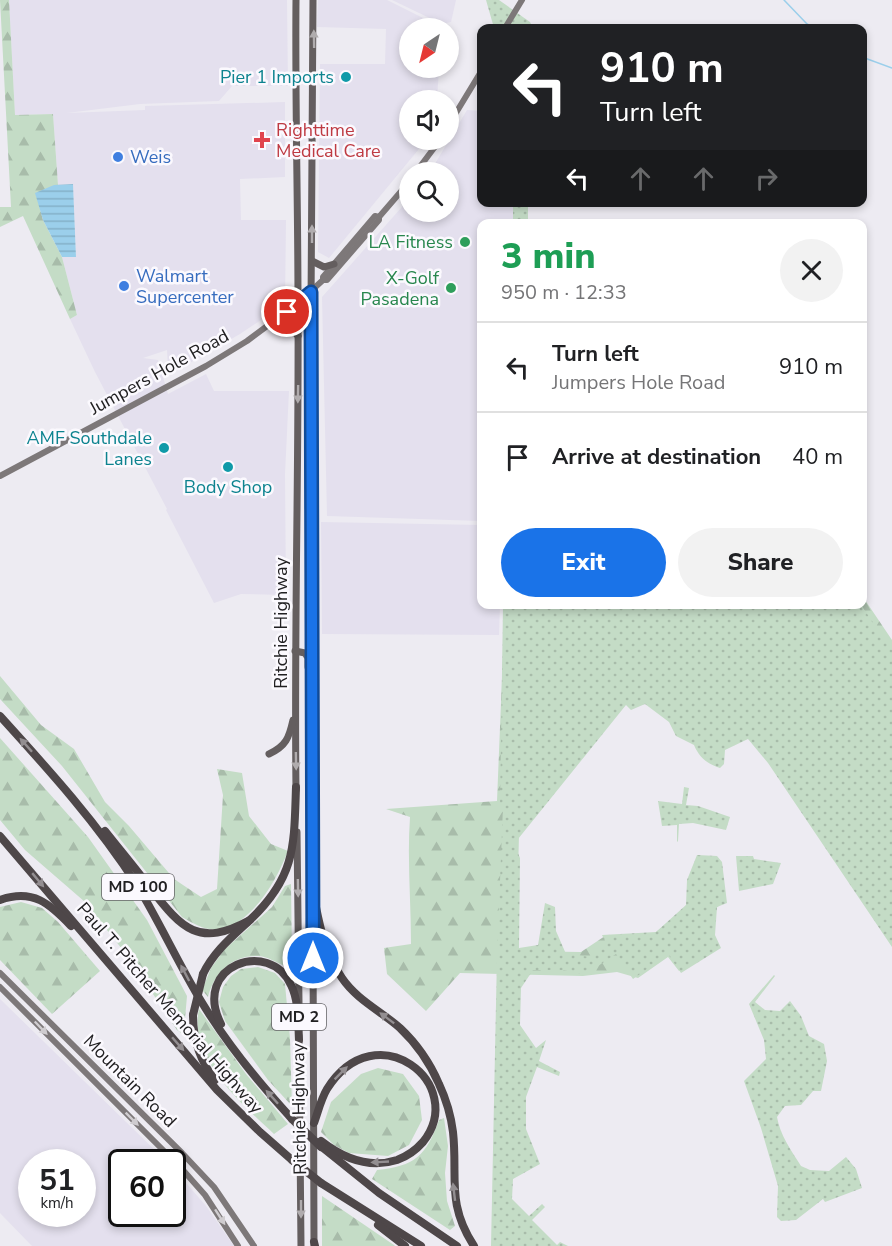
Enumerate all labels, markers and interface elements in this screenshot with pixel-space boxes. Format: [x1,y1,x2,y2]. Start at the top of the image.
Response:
north arrow [399,18,459,78]
map controls [399,18,459,222]
one-way arrow [309,29,319,48]
text: 910 m [600,40,724,97]
icon: left [501,48,579,126]
place label: Pier 1 Imports [220,65,334,89]
marker: Pier 1 Imports [339,70,353,84]
button: sound [399,90,459,150]
text: Turn left [600,94,701,131]
place label: Righttime Medical Care [276,118,381,163]
marker: Righttime Medical Care [253,131,271,149]
place label: Weis [130,145,171,169]
marker: Weis [111,150,125,164]
button: search [399,162,459,222]
icon: left [561,162,594,195]
icon: ahead [624,162,657,195]
icon: ahead [687,162,720,195]
icon: right [750,162,783,195]
one-way arrow [307,224,317,243]
place label: LA Fitness [368,230,453,254]
text: 3 min [501,232,596,281]
marker: LA Fitness [458,235,472,249]
button: close [780,239,843,302]
place label: Walmart Supercenter [136,264,234,309]
place label: X-Golf Pasadena [360,266,440,311]
marker: Walmart Supercenter [117,279,131,293]
text: 950 m · 12:33 [501,279,627,306]
marker: X-Golf Pasadena [444,281,458,295]
pin [261,286,312,337]
icon: arrive [270,295,303,328]
street label: Jumpers Hole Road [84,324,233,421]
text: Turn left [552,339,639,369]
icon: left [501,351,534,384]
text: 910 m [779,352,843,382]
text: Jumpers Hole Road [552,369,725,396]
one-way arrow [293,385,302,404]
place label: AMF Southdale Lanes [26,426,152,471]
marker: AMF Southdale Lanes [157,441,171,455]
icon: arrive [501,441,534,474]
text: Arrive at destination [552,442,761,472]
text: 40 m [792,442,843,472]
marker: Body Shop [221,460,235,474]
place label: Body Shop [184,475,272,499]
button: Exit [501,528,666,597]
button: Share [678,528,843,597]
street label: Ritchie Highway [269,556,293,689]
one-way arrow [20,738,33,753]
one-way arrow [291,752,301,771]
one-way arrow [31,872,44,887]
road number: MD 100 [102,874,174,900]
one-way arrow [293,878,302,897]
street label: Paul T. Pitcher Memorial Highway [71,897,269,1119]
position arrow [281,926,345,990]
one-way arrow [180,964,190,981]
road number: MD 2 [272,1004,326,1030]
one-way arrow [380,1012,396,1024]
one-way arrow [34,1021,48,1036]
street label: Mountain Road [78,1029,182,1133]
one-way arrow [172,1036,185,1052]
street label: Ritchie Highway [286,1042,312,1175]
one-way arrow [334,1066,348,1080]
one-way arrow [266,1090,279,1105]
one-way arrow [124,1111,138,1125]
speed limit sign: 60 [108,1149,186,1227]
one-way arrow [370,1157,389,1166]
text: 51 [39,1160,75,1201]
one-way arrow [449,1182,459,1201]
text: km/h [40,1193,74,1213]
one-way arrow [296,1199,306,1218]
one-way arrow [214,1209,225,1225]

